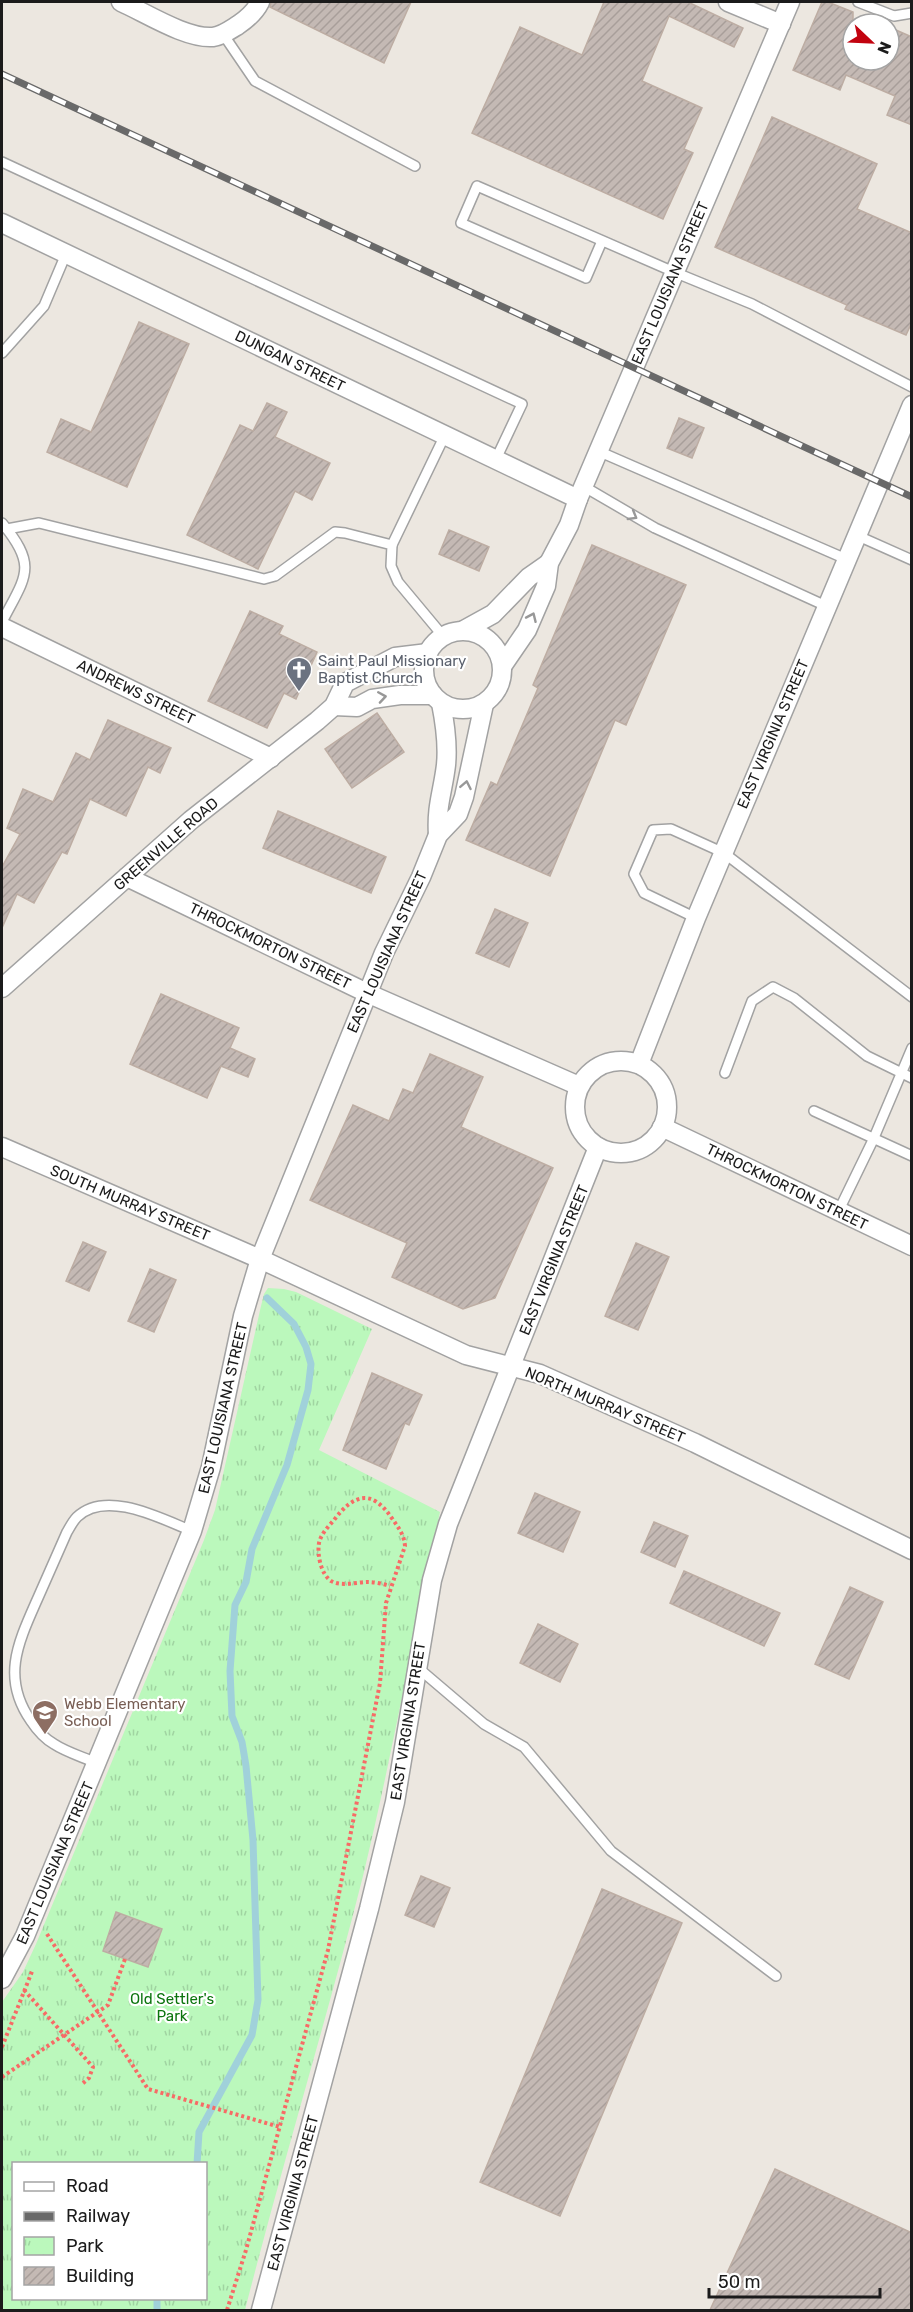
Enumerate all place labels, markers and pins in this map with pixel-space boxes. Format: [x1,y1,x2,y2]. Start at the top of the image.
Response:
place label: Saint Paul Missionary Baptist Church [318,652,466,687]
church icon: Saint Paul Missionary Baptist Church [284,655,314,693]
place label: Webb Elementary School [64,1695,186,1730]
school or university icon: Webb Elementary School [30,1698,60,1736]

